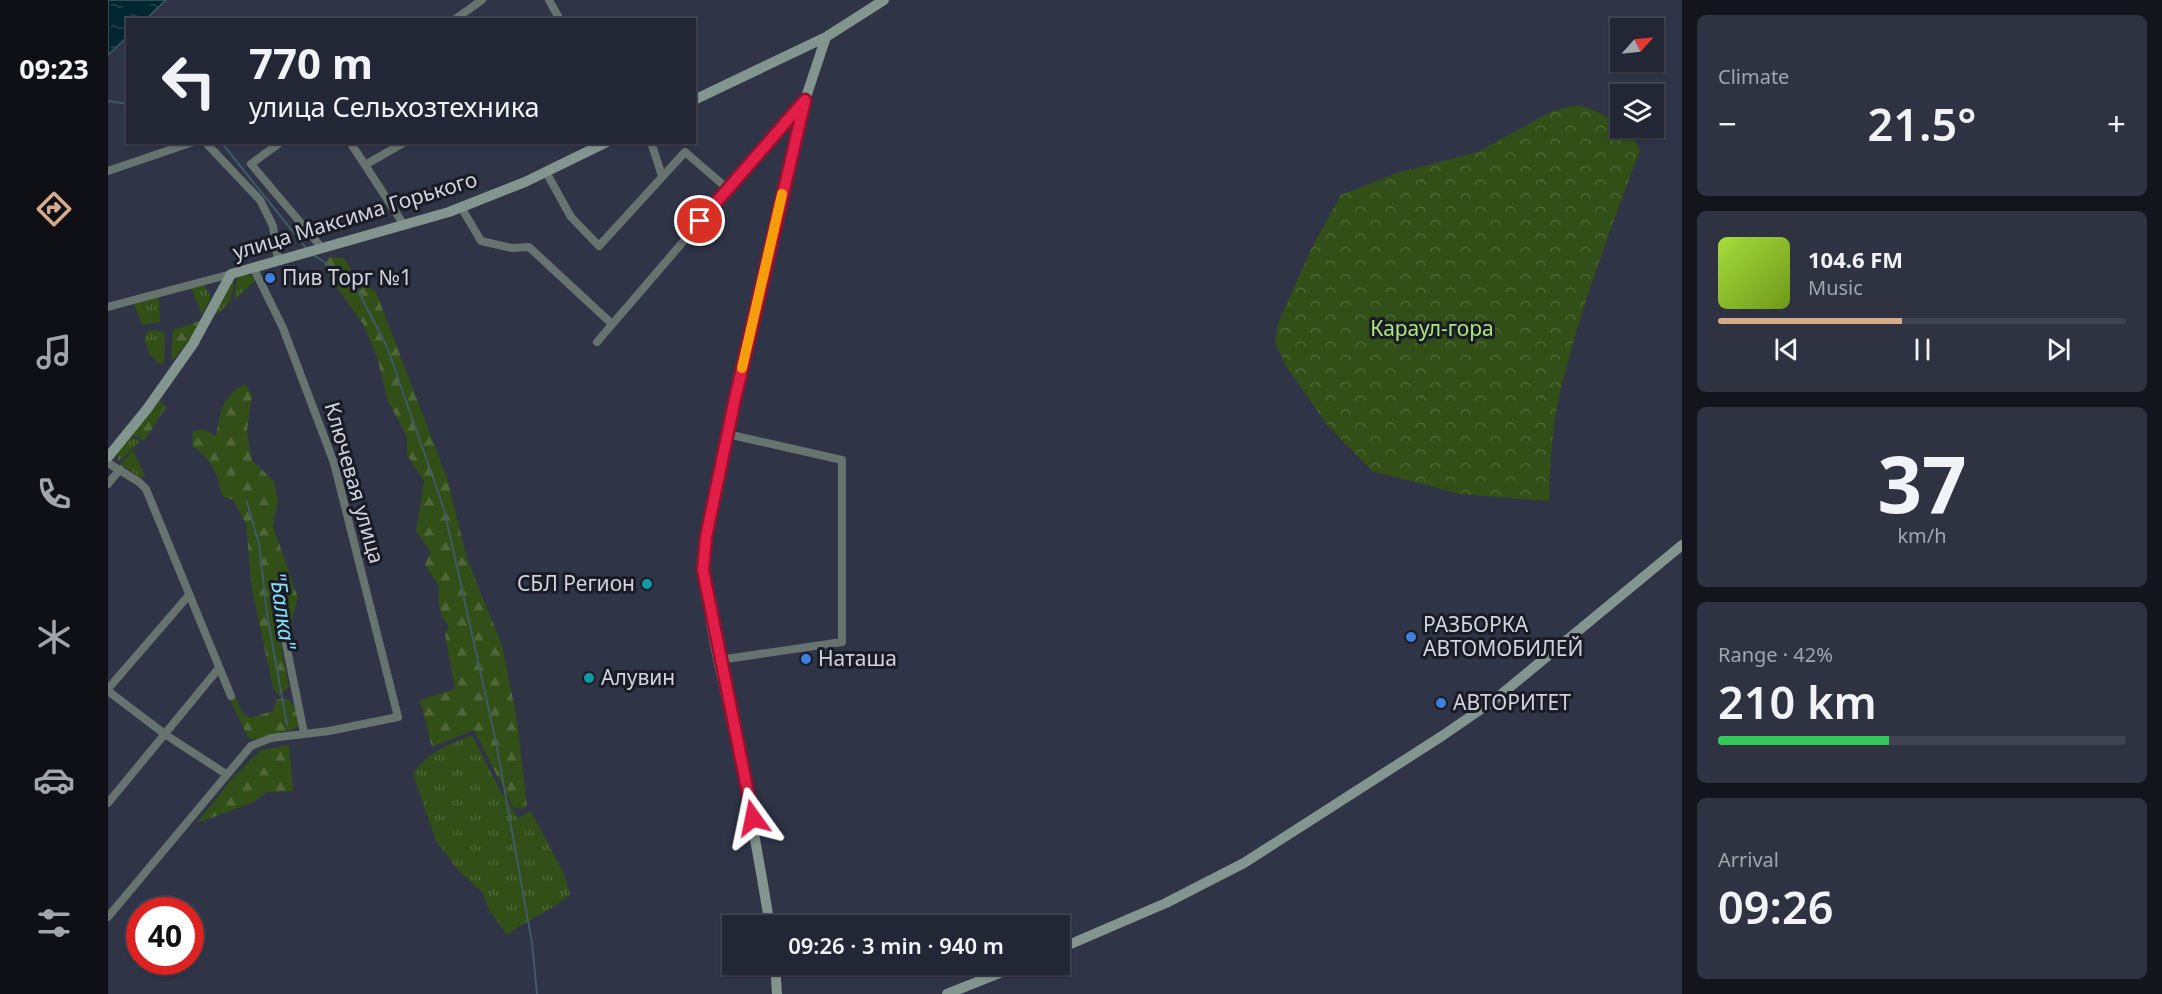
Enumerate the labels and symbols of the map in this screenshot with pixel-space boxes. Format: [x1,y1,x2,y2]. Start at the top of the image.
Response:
north arrow [1610,18,1664,72]
street label: улица Максима Горького [229,164,480,266]
pin [674,195,725,246]
place label: Пив Торг №1 [282,263,412,291]
marker: Пив Торг №1 [263,271,277,285]
park label: Караул-гора [1370,314,1494,342]
street label: Ключевая улица [319,399,391,567]
place label: СБЛ Регион [517,569,635,597]
water label: "Балка" [264,570,304,653]
marker: СБЛ Регион [640,577,654,591]
place label: РАЗБОРКА АВТОМОБИЛЕЙ [1423,610,1583,662]
marker: РАЗБОРКА АВТОМОБИЛЕЙ [1404,630,1418,644]
place label: Наташа [818,644,897,672]
marker: Наташа [799,652,813,666]
place label: Алувин [601,663,675,691]
marker: Алувин [582,671,596,685]
place label: АВТОРИТЕТ [1453,688,1571,716]
marker: АВТОРИТЕТ [1434,696,1448,710]
position arrow [721,786,785,850]
speed limit sign: 40 [126,897,204,975]

